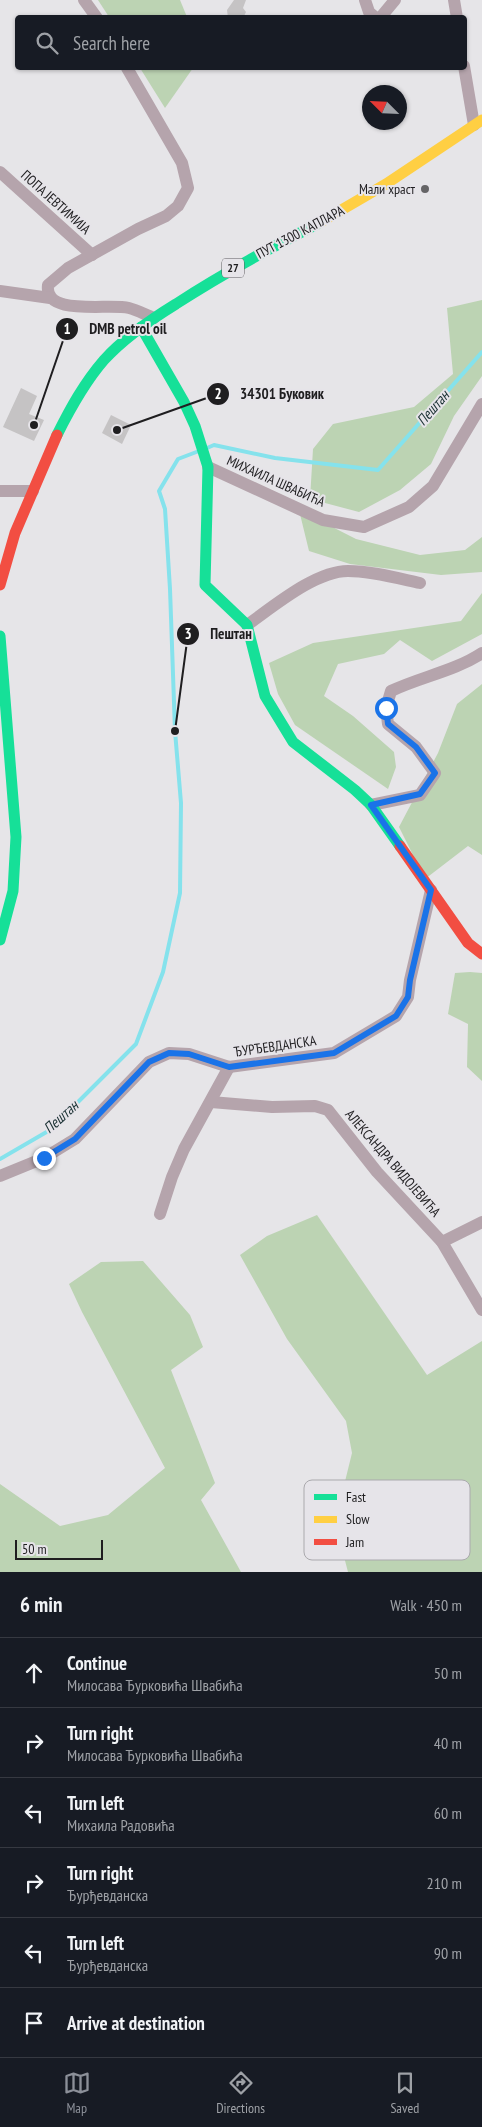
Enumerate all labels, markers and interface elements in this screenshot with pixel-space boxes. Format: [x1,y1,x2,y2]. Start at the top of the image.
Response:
search box [15,15,467,70]
icon: search [33,29,61,57]
text: Search here [73,31,150,55]
north arrow [362,85,407,130]
street label: ПОПА ЈЕВТИМИЈА [17,166,95,238]
place label: Мали храст [359,180,416,198]
marker: Мали храст [419,183,431,195]
street label: ПУТ 1300 КАПЛАРА [253,201,347,263]
road number: 27 [222,258,244,278]
callout: DMB petrol oil [54,314,177,344]
text: 1 [63,319,71,338]
text: DMB petrol oil [89,319,167,338]
callout: 34301 Буковик [205,379,334,409]
text: 2 [214,384,222,403]
text: 34301 Буковик [240,384,325,403]
water label: Пештан [412,385,454,429]
street label: МИХАИЛА ШВАБИЋА [224,451,328,511]
callout: Пештан [175,619,262,649]
text: 3 [184,624,192,643]
text: Пештан [210,624,252,643]
route start [375,697,398,720]
street label: ЂУРЂЕВДАНСКА [233,1031,318,1061]
water label: Пештан [39,1095,83,1137]
street label: АЛЕКСАНДРА ВИДОЈЕВИЋА [341,1106,445,1221]
route end [33,1147,56,1170]
legend [304,1480,470,1560]
text: Fast [346,1488,366,1506]
text: Slow [346,1510,370,1528]
text: Jam [345,1533,364,1551]
scale bar [15,1537,102,1560]
text: 50 m [22,1540,47,1558]
text: 6 min [20,1591,62,1618]
text: Walk · 450 m [390,1595,462,1615]
text: Continue [67,1651,127,1675]
icon: ahead [20,1659,48,1687]
text: 50 m [434,1663,462,1683]
text: Милосава Ђурковића Швабића [67,1675,243,1695]
text: Turn right [67,1721,133,1745]
icon: right [20,1729,48,1757]
text: 40 m [434,1733,462,1753]
text: Милосава Ђурковића Швабића [67,1745,243,1765]
text: Turn left [67,1791,124,1815]
icon: left [20,1799,48,1827]
text: 60 m [434,1803,462,1823]
text: Михаила Радовића [67,1815,175,1835]
text: Turn right [67,1861,133,1885]
icon: right [20,1869,48,1897]
text: 210 m [427,1873,462,1893]
text: Ђурђевданска [67,1885,148,1905]
text: Turn left [67,1931,124,1955]
icon: left [20,1939,48,1967]
text: 90 m [434,1943,462,1963]
text: Ђурђевданска [67,1955,148,1975]
icon: arrive [20,2009,48,2037]
text: Arrive at destination [67,2011,205,2035]
tab: Map [63,2069,91,2117]
tab: Directions [216,2069,265,2117]
tab: Saved [390,2069,419,2117]

